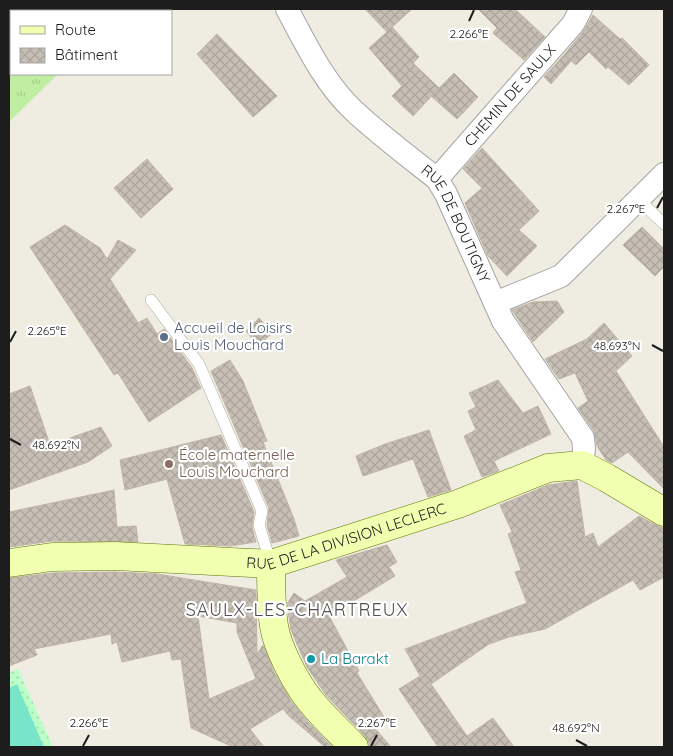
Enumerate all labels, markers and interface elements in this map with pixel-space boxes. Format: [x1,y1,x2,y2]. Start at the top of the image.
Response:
legend [10,10,172,75]
text: Route [55,20,96,39]
text: 2.266°E [449,26,489,41]
street label: CHEMIN DE SAULX [460,40,560,150]
text: Bâtiment [55,45,118,64]
street label: RUE DE BOUTIGNY [418,160,495,286]
text: 2.267°E [607,201,646,216]
place label: Accueil de Loisirs Louis Mouchard [174,318,292,354]
text: 2.265°E [27,323,67,338]
marker: Accueil de Loisirs Louis Mouchard [158,331,170,343]
text: 48.693°N [593,338,641,353]
text: 48.692°N [32,437,80,452]
place label: École maternelle Louis Mouchard [179,445,295,481]
marker: École maternelle Louis Mouchard [163,458,175,470]
street label: RUE DE LA DIVISION LECLERC [246,498,449,574]
district label: SAULX-LES-CHARTREUX [186,598,408,621]
place label: La Barakt [321,649,389,668]
marker: La Barakt [305,653,317,665]
text: 2.266°E [69,715,109,730]
text: 2.267°E [358,715,397,730]
text: 48.692°N [552,720,600,735]

